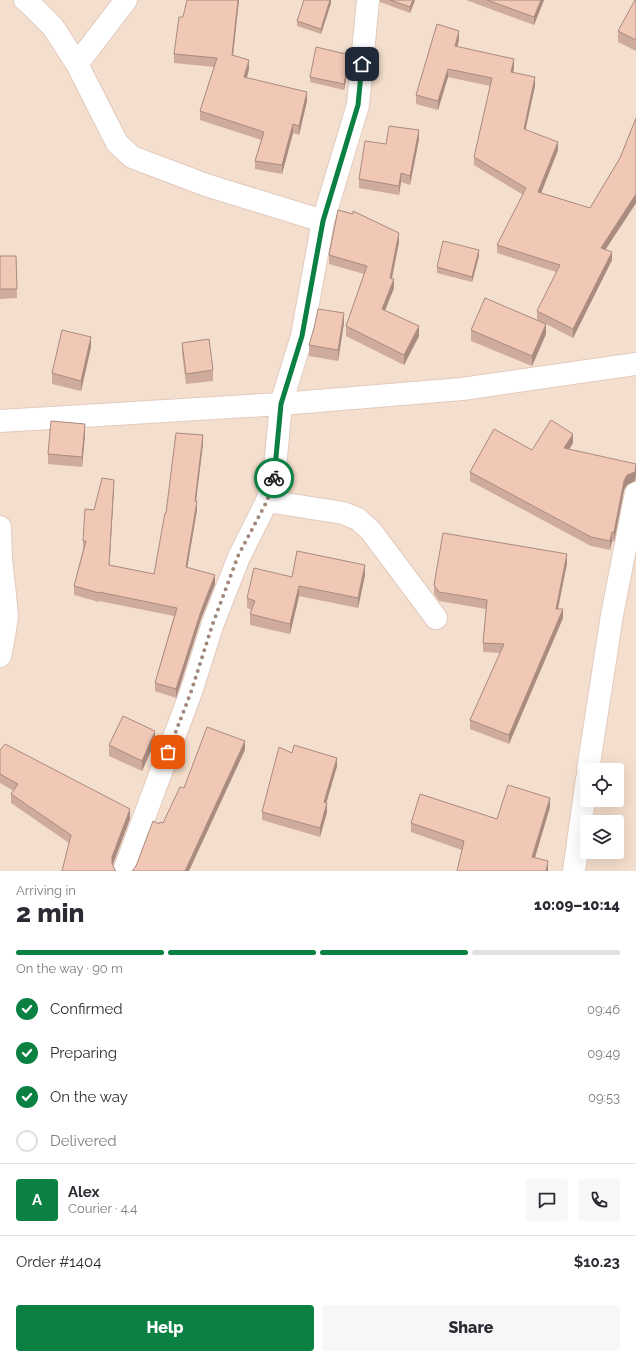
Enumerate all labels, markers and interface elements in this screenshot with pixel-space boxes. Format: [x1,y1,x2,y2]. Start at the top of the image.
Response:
pin [345,47,379,81]
icon: home [351,53,373,75]
courier [254,458,294,498]
icon: bike [263,467,285,489]
pin [151,735,185,769]
icon: bag [157,741,179,763]
map controls [580,763,624,859]
button: locate [580,763,624,807]
button: layers [580,815,624,859]
text: Arriving in [16,883,76,898]
text: 10:09–10:14 [534,896,620,914]
text: 2 min [16,898,84,928]
text: On the way · 90 m [16,961,123,976]
icon: check [16,998,38,1020]
text: Confirmed [50,1000,123,1018]
text: 09:46 [587,1002,620,1017]
icon: check [16,1042,38,1064]
text: Preparing [50,1044,117,1062]
text: 09:49 [587,1046,620,1061]
icon: check [16,1086,38,1108]
text: On the way [50,1088,128,1106]
text: 09:53 [588,1090,620,1105]
text: Delivered [50,1132,117,1150]
button: chat [526,1179,568,1221]
button: phone [578,1179,620,1221]
text: Alex [68,1183,99,1201]
text: A [32,1191,42,1209]
text: Courier · 4.4 [68,1201,137,1216]
text: Order #1404 [16,1253,101,1271]
text: $10.23 [574,1253,620,1271]
button: Help [16,1305,314,1351]
button: Share [322,1305,620,1351]

